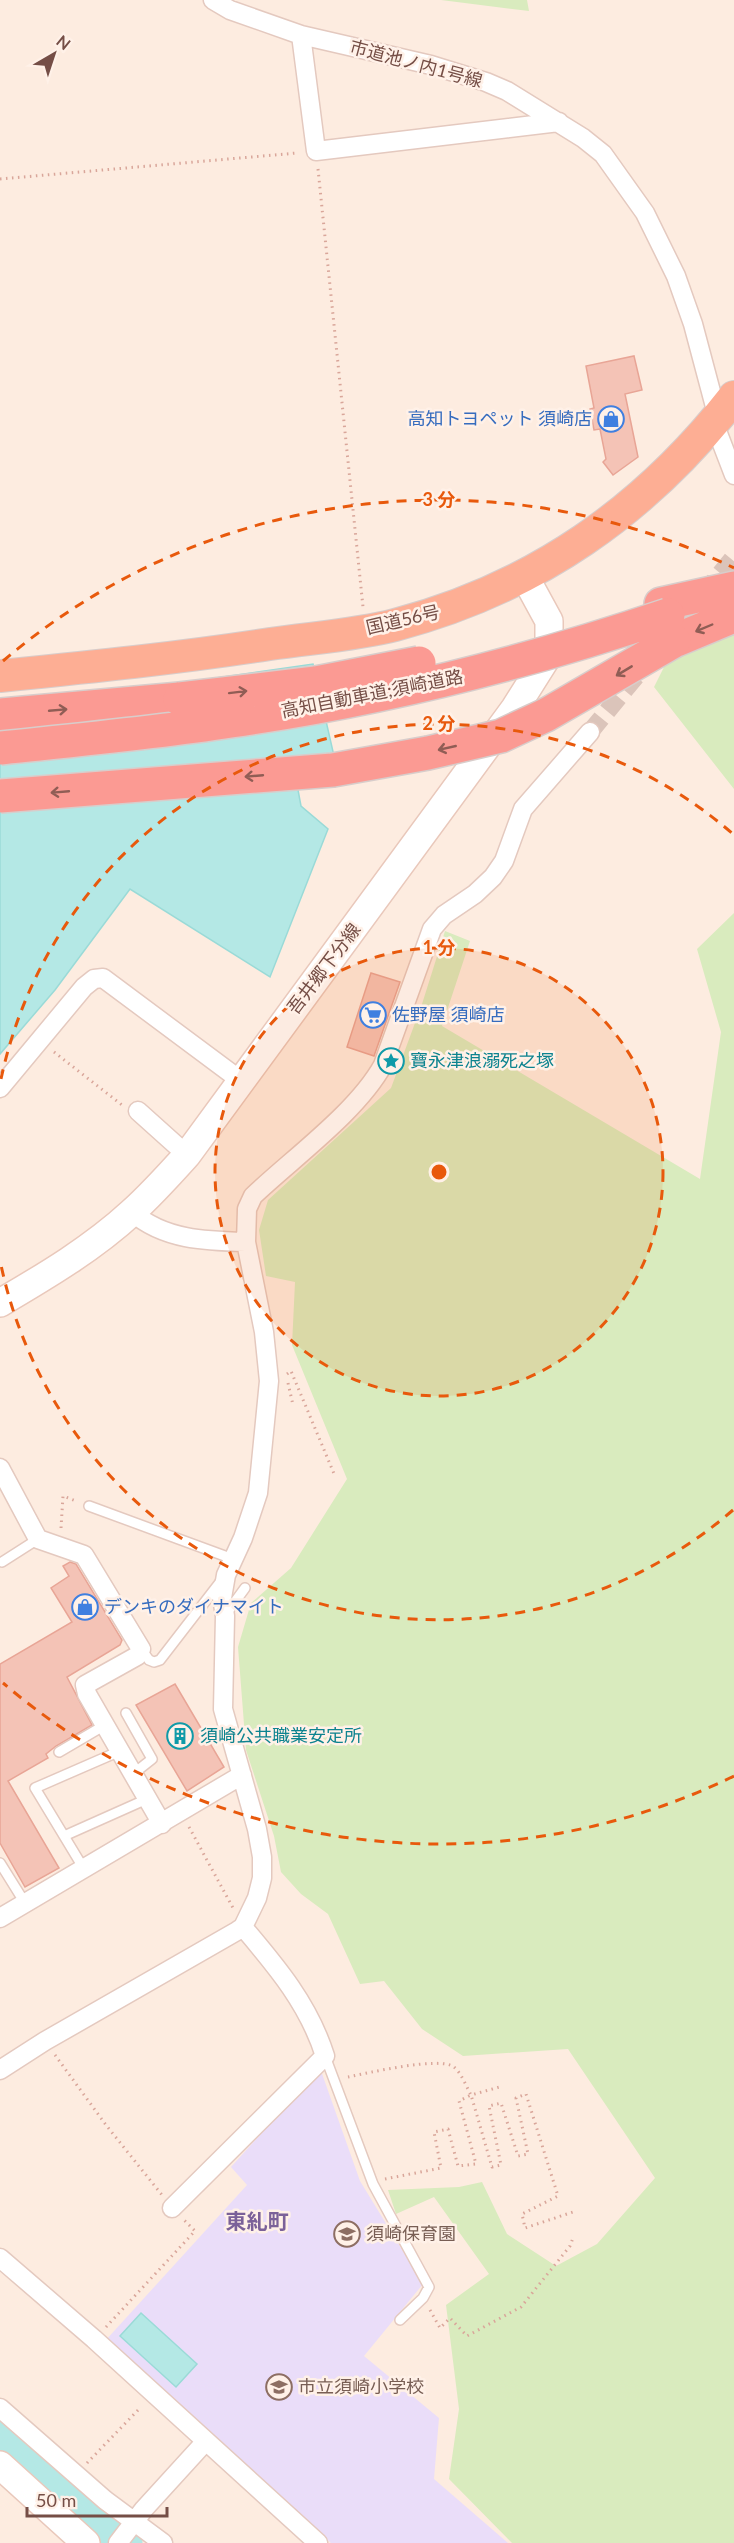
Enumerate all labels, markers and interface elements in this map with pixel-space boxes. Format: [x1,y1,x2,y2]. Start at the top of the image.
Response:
north arrow [24,24,84,84]
text: N [53,31,75,53]
street label: 市道池ノ内1号線 [348,35,485,91]
shop icon: 高知トヨペット 須崎店 [596,404,626,434]
place label: 高知トヨペット 須崎店 [407,407,592,429]
text: 3 分 [423,488,455,510]
street label: 国道56号 [364,600,442,638]
one-way arrow [695,623,714,634]
street label: 高知自動車道;須崎道路 [279,665,465,721]
one-way arrow [616,665,633,677]
one-way arrow [228,686,248,697]
one-way arrow [48,704,68,715]
text: 2 分 [423,712,455,734]
one-way arrow [437,743,456,755]
one-way arrow [245,771,265,782]
one-way arrow [50,787,70,798]
street label: 吾井郷下分線 [282,919,364,1018]
text: 1 分 [423,936,455,958]
supermarket icon: 佐野屋 須崎店 [358,1000,388,1030]
place label: 佐野屋 須崎店 [392,1003,505,1025]
place icon: 寶永津浪溺死之塚 [376,1046,406,1076]
place label: 寶永津浪溺死之塚 [410,1049,554,1071]
centre of rings [429,1162,449,1182]
shop icon: デンキのダイナマイト [70,1592,100,1622]
place label: デンキのダイナマイト [104,1595,284,1617]
building icon: 須崎公共職業安定所 [165,1721,195,1751]
place label: 須崎公共職業安定所 [200,1724,362,1746]
district label: 東糺町 [226,2208,289,2233]
school or university icon: 須崎保育園 [332,2219,362,2249]
place label: 須崎保育園 [366,2222,456,2244]
school or university icon: 市立須崎小学校 [264,2372,294,2402]
place label: 市立須崎小学校 [298,2375,424,2397]
scale bar [27,2480,166,2518]
text: 50 m [36,2489,76,2511]

